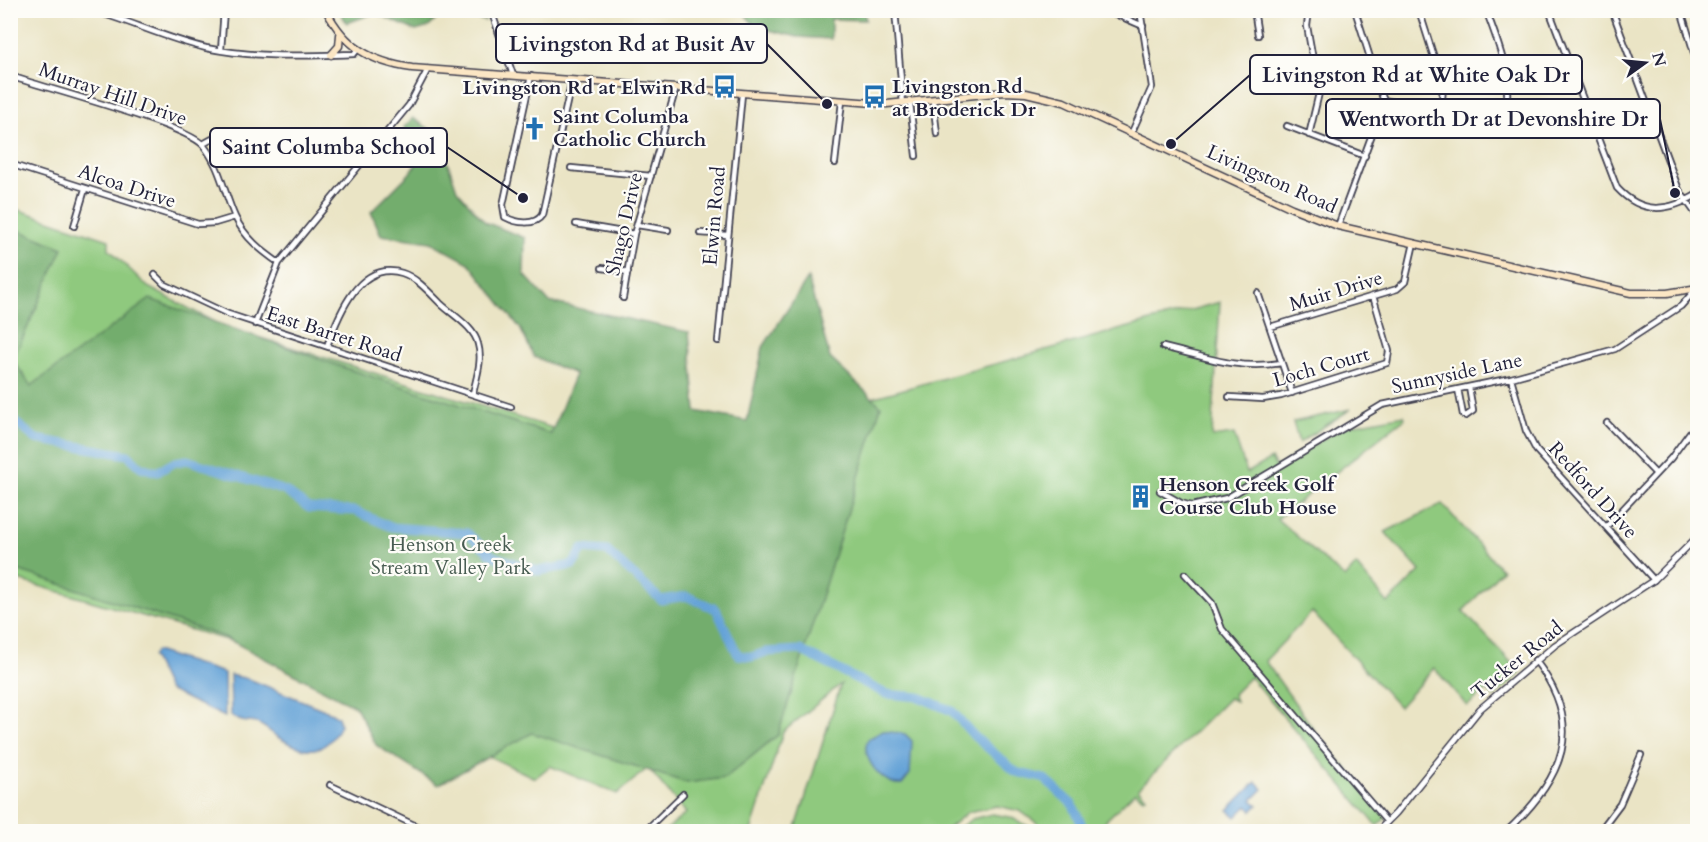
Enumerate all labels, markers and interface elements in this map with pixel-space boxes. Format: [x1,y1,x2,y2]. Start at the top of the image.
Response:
callout: Livingston Rd at Busit Av [496,24,767,63]
text: Livingston Rd at Busit Av [509,30,756,59]
north arrow [1615,33,1675,93]
text: N [1646,50,1671,69]
callout: Livingston Rd at White Oak Dr [1250,55,1582,94]
street label: Murray Hill Drive [35,56,191,132]
text: Livingston Rd at White Oak Dr [1262,61,1570,90]
place label: Livingston Rd at Broderick Dr [892,73,1037,123]
place label: Livingston Rd at Elwin Rd [462,74,707,101]
bus stop icon: Livingston Rd at Elwin Rd [711,74,737,100]
bus stop icon: Livingston Rd at Broderick Dr [861,84,887,110]
callout: Wentworth Dr at Devonshire Dr [1326,99,1660,138]
place label: Saint Columba Catholic Church [553,103,707,153]
text: Wentworth Dr at Devonshire Dr [1337,105,1649,134]
church icon: Saint Columba Catholic Church [522,115,548,141]
callout: Saint Columba School [210,128,447,167]
text: Saint Columba School [222,133,436,162]
street label: Livingston Road [1202,138,1342,220]
street label: Alcoa Drive [74,157,180,215]
street label: Elwin Road [696,165,732,267]
street label: Shago Drive [599,170,649,278]
street label: Muir Drive [1286,264,1386,318]
street label: East Barret Road [263,299,406,369]
street label: Loch Court [1270,340,1373,394]
street label: Sunnyside Lane [1389,346,1525,400]
street label: Redford Drive [1542,436,1644,544]
place label: Henson Creek Golf Course Club House [1159,471,1337,521]
building icon: Henson Creek Golf Course Club House [1128,483,1154,509]
park label: Henson Creek Stream Valley Park [371,531,532,581]
street label: Tucker Road [1465,614,1569,705]

